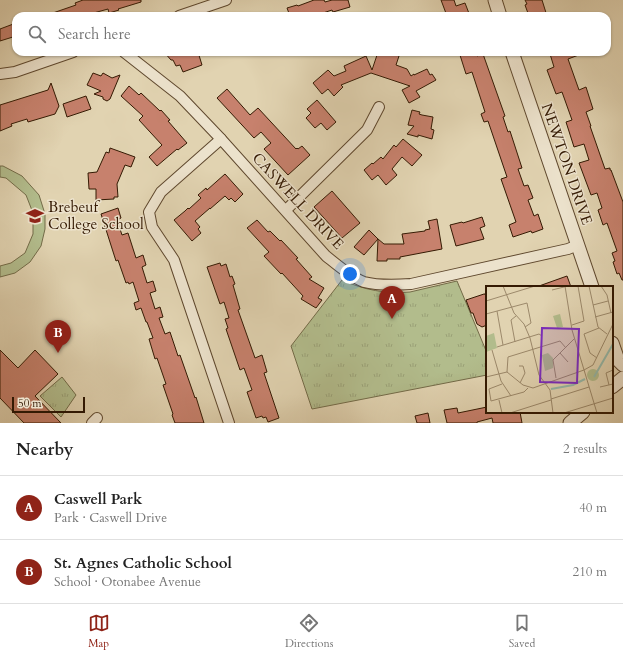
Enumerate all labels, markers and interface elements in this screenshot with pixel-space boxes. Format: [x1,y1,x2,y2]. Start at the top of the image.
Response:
search box [12,12,611,56]
icon: search [26,23,48,45]
text: Search here [58,24,131,44]
street label: NEWTON DRIVE [537,101,597,227]
street label: CASWELL DRIVE [248,148,348,254]
place label: Brebeuf College School [48,197,144,234]
school or university icon: Brebeuf College School [25,206,45,226]
your location [340,264,360,284]
pin: A [379,286,405,319]
inset map [486,286,613,413]
pin: B [45,320,71,353]
scale bar [12,395,85,414]
text: 50 m [18,396,42,411]
text: Nearby [16,438,73,461]
text: 2 results [563,440,607,458]
text: Caswell Park [54,489,142,509]
text: A [24,499,34,517]
text: 40 m [579,499,607,517]
text: Park · Caswell Drive [54,509,167,527]
text: St. Agnes Catholic School [54,553,232,573]
text: B [24,563,34,581]
text: 210 m [573,563,607,581]
text: School · Otonabee Avenue [54,573,201,591]
tab: Map [88,612,110,651]
tab: Directions [285,612,333,651]
tab: Saved [509,612,535,651]

